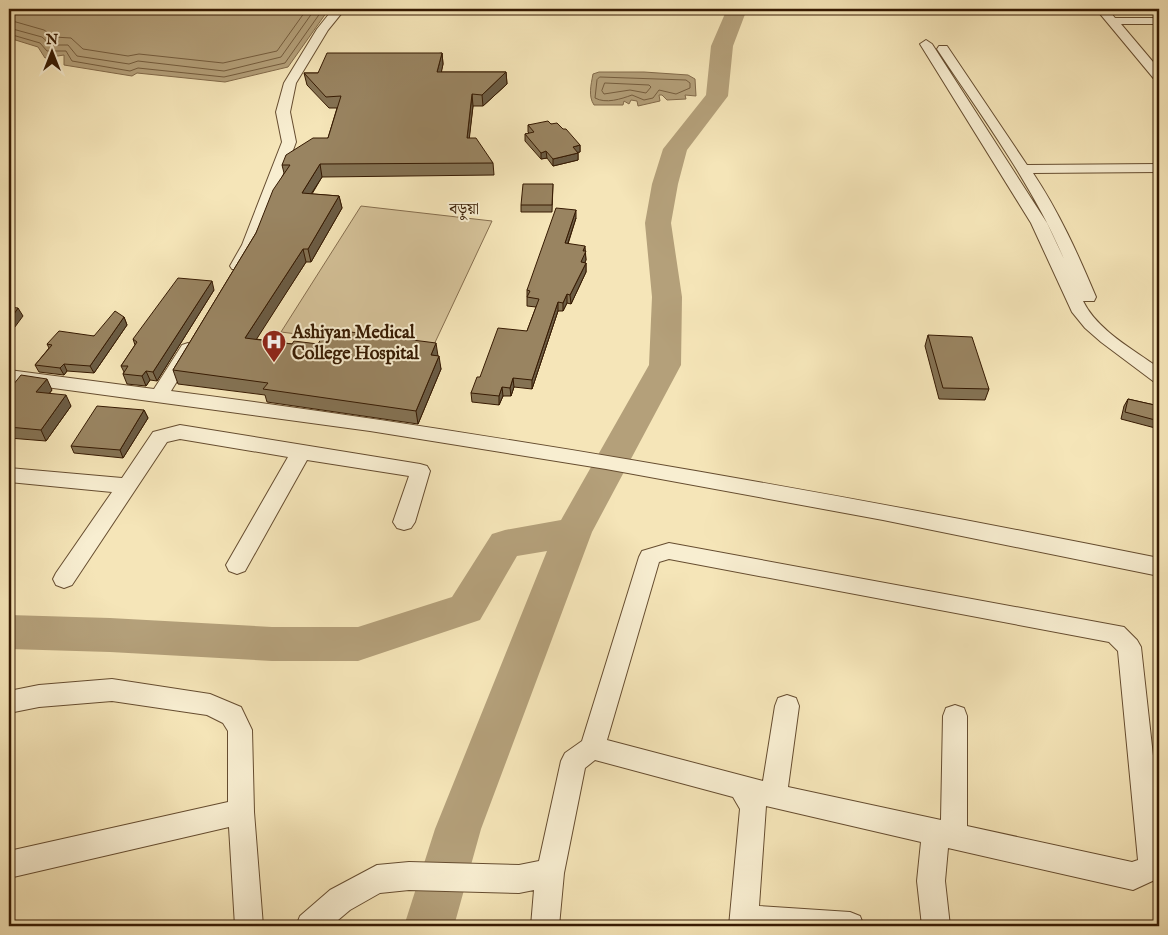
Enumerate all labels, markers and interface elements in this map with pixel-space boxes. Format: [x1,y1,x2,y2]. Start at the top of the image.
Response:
north arrow [28,28,78,78]
text: N [45,31,58,49]
district label: বড়ুয়া [448,200,479,221]
place label: Ashiyan Medical College Hospital [291,322,420,366]
hospital icon: Ashiyan Medical College Hospital [261,329,287,363]

